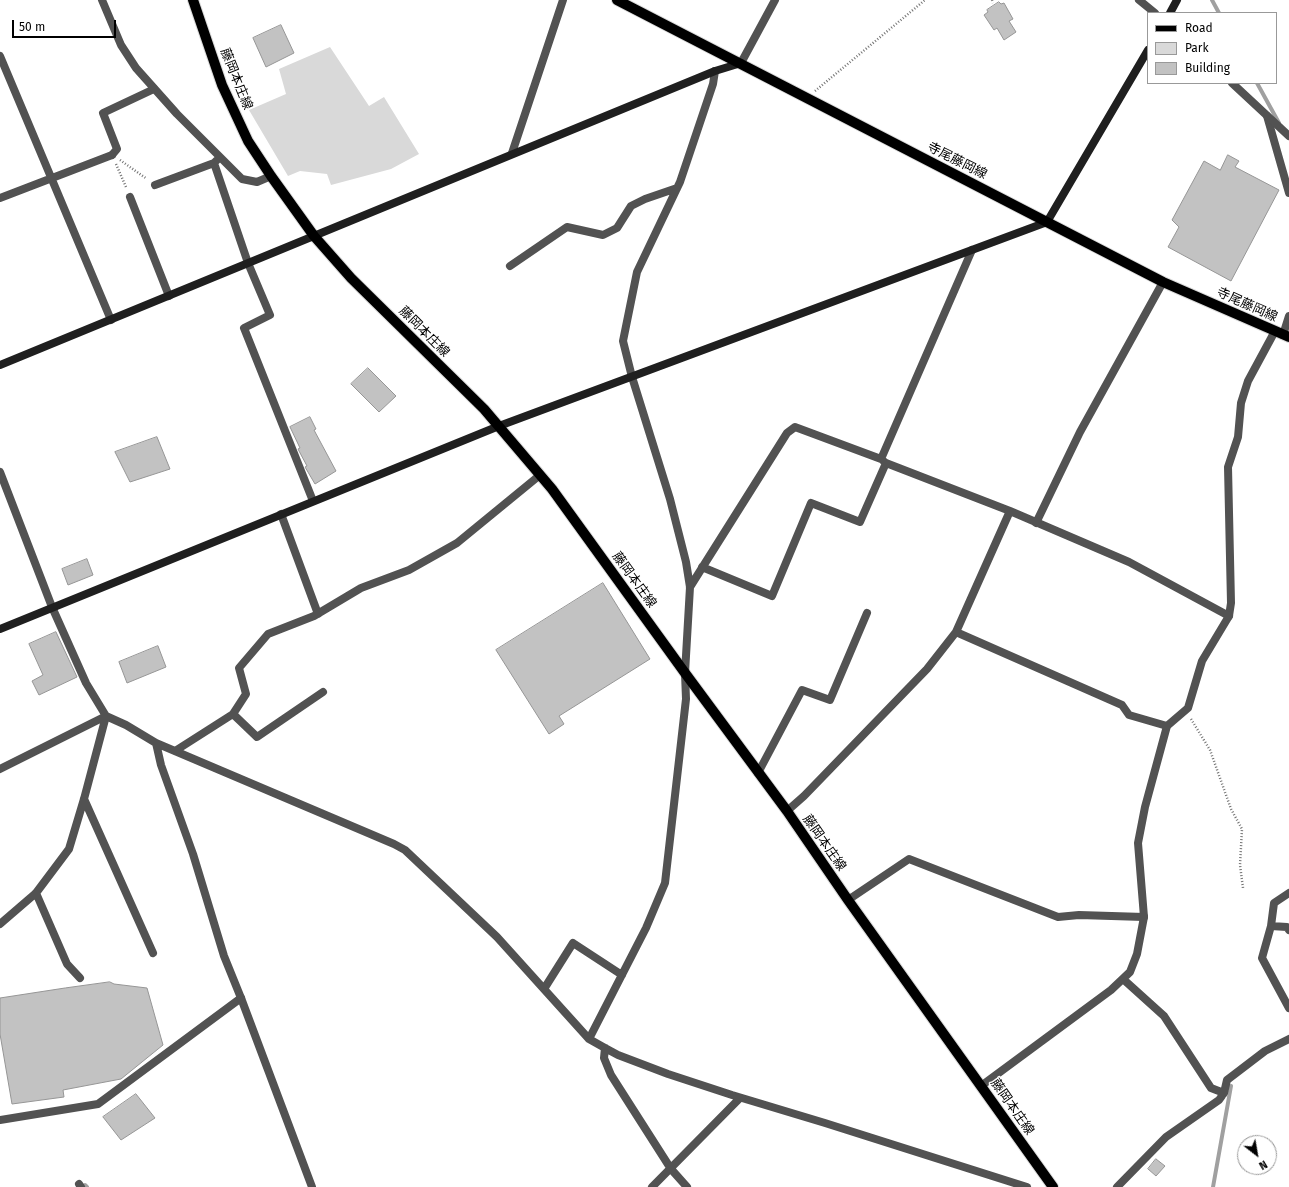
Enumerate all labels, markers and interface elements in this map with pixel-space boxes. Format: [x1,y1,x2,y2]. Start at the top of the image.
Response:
scale bar [14,12,118,38]
legend [1147,12,1277,84]
text: 50 m [19,20,45,34]
text: Road [1185,21,1213,35]
text: Park [1185,41,1209,55]
street label: 藤岡本庄線 [217,46,255,112]
text: Building [1185,61,1230,75]
street label: 寺尾藤岡線 [925,139,989,183]
street label: 寺尾藤岡線 [1214,285,1280,325]
street label: 藤岡本庄線 [396,304,452,360]
street label: 藤岡本庄線 [609,549,659,611]
street label: 藤岡本庄線 [799,812,849,874]
street label: 藤岡本庄線 [987,1076,1037,1138]
north arrow [1237,1135,1277,1175]
text: N [1256,1157,1269,1172]

